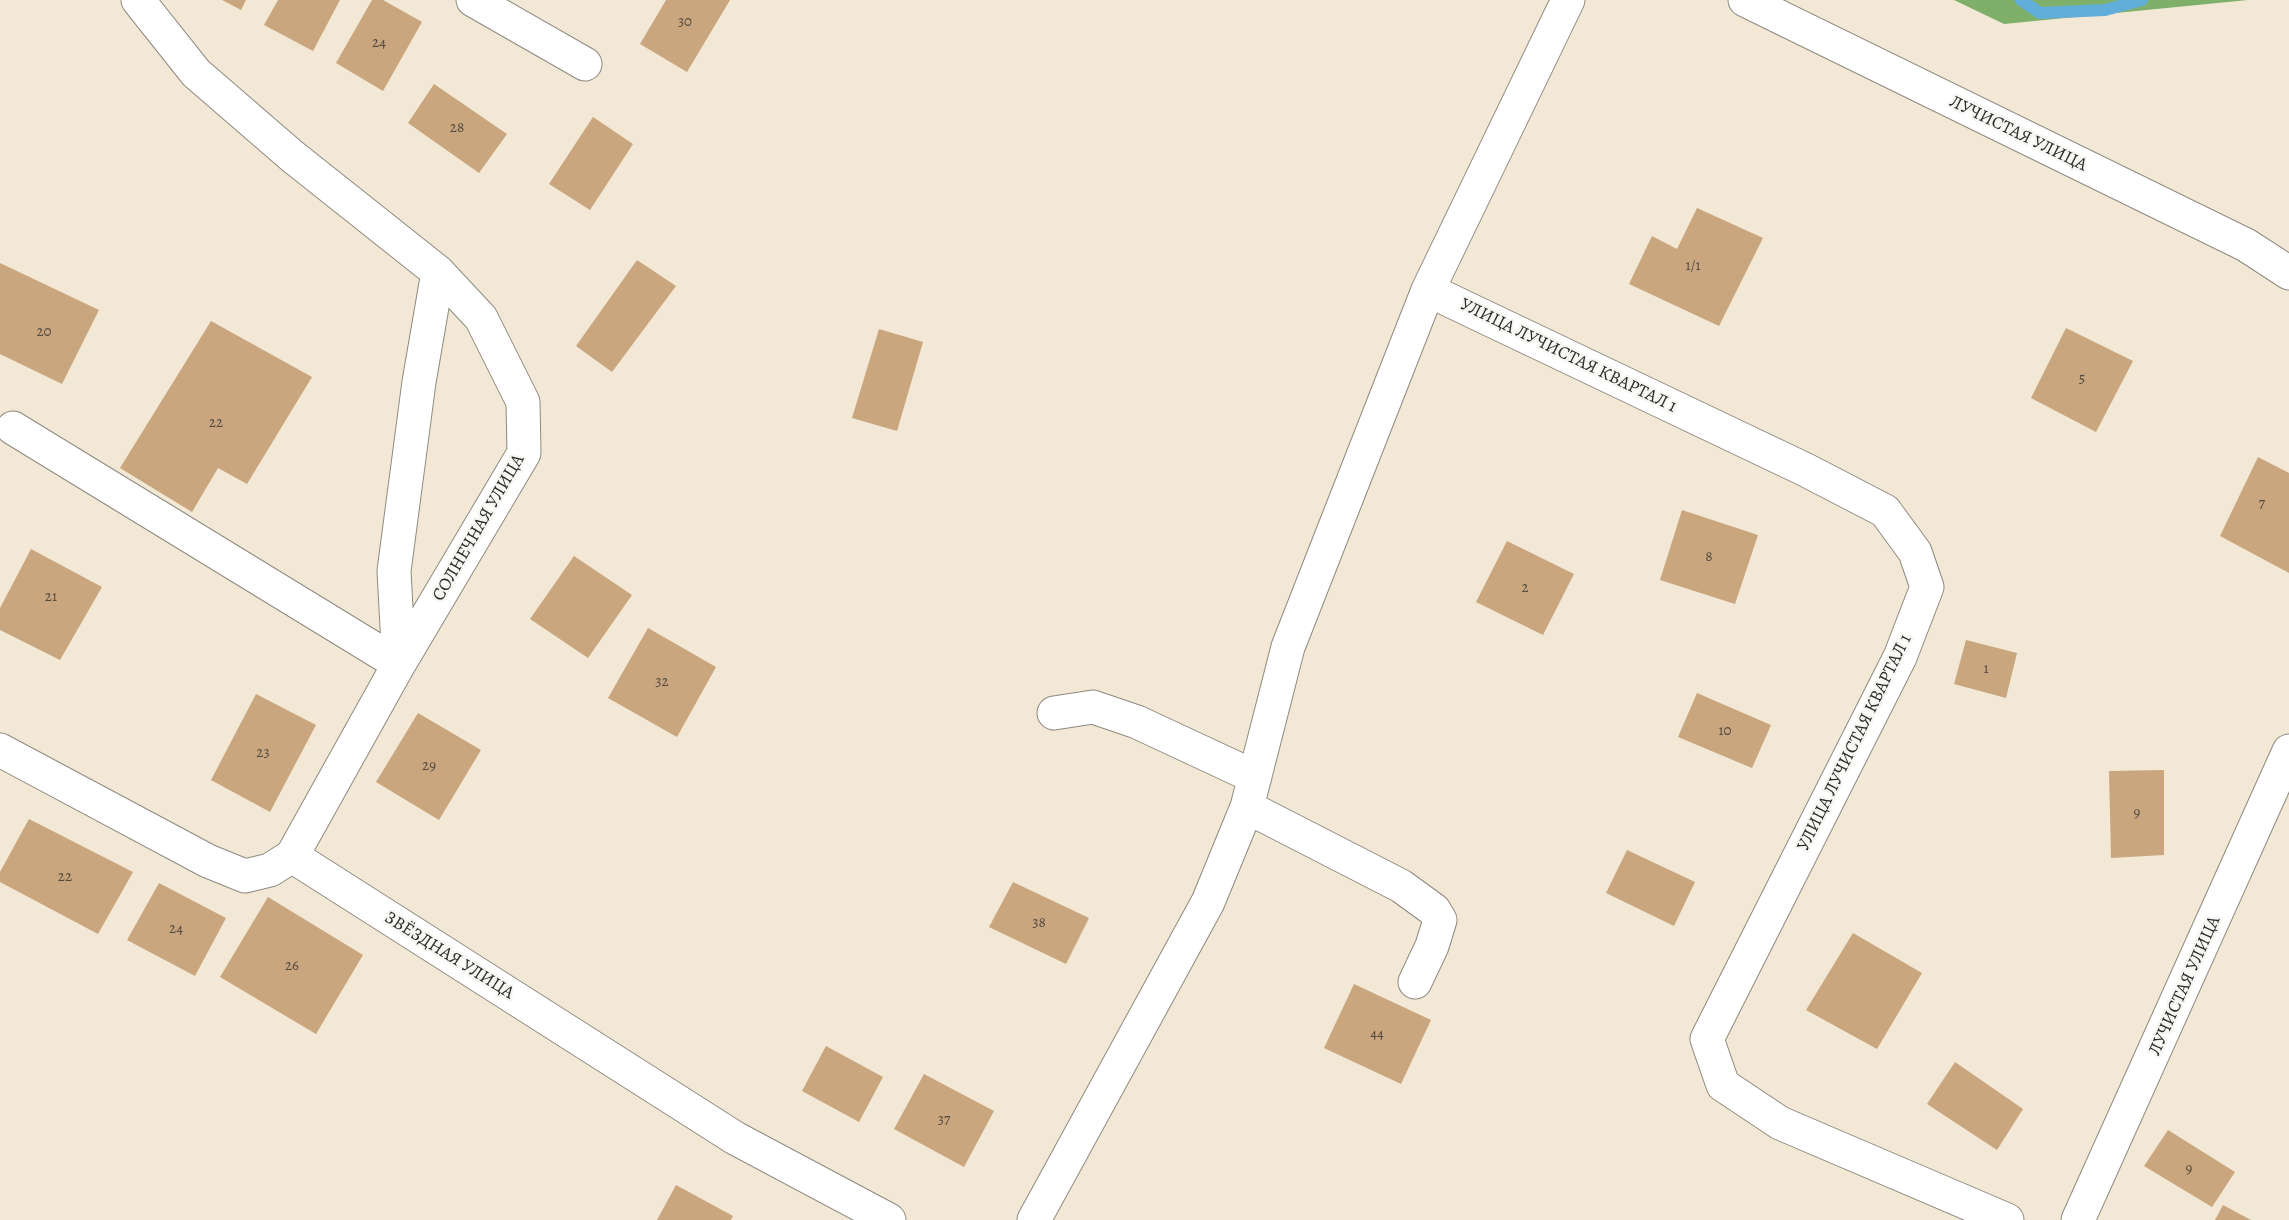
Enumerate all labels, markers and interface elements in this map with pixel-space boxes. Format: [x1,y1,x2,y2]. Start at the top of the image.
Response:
house number: 30 [678,13,692,31]
house number: 24 [372,34,386,52]
street label: ЛУЧИСТАЯ УЛИЦА [1946,91,2090,177]
house number: 28 [450,119,464,137]
house number: 1/1 [1685,257,1701,275]
street label: УЛИЦА ЛУЧИСТАЯ КВАРТАЛ 1 [1456,294,1680,418]
house number: 20 [36,323,52,341]
house number: 5 [2079,370,2085,388]
house number: 22 [209,414,223,432]
street label: СОЛНЕЧНАЯ УЛИЦА [428,451,530,605]
house number: 7 [2259,495,2265,513]
house number: 8 [1705,548,1713,566]
house number: 2 [1521,579,1529,597]
house number: 21 [45,588,57,606]
street label: УЛИЦА ЛУЧИСТАЯ КВАРТАЛ 1 [1793,631,1917,855]
house number: 1 [1983,660,1989,678]
house number: 32 [655,673,669,691]
house number: 10 [1718,722,1732,740]
house number: 23 [256,744,270,762]
house number: 29 [422,757,436,775]
house number: 9 [2134,804,2140,822]
house number: 22 [58,868,72,886]
street label: ЗВЁЗДНАЯ УЛИЦА [380,907,518,1005]
street label: ЛУЧИСТАЯ УЛИЦА [2145,913,2225,1059]
house number: 38 [1032,914,1046,932]
house number: 24 [169,920,183,938]
house number: 26 [285,957,299,975]
house number: 44 [1370,1025,1384,1043]
house number: 37 [938,1111,950,1129]
house number: 9 [2186,1160,2192,1178]

